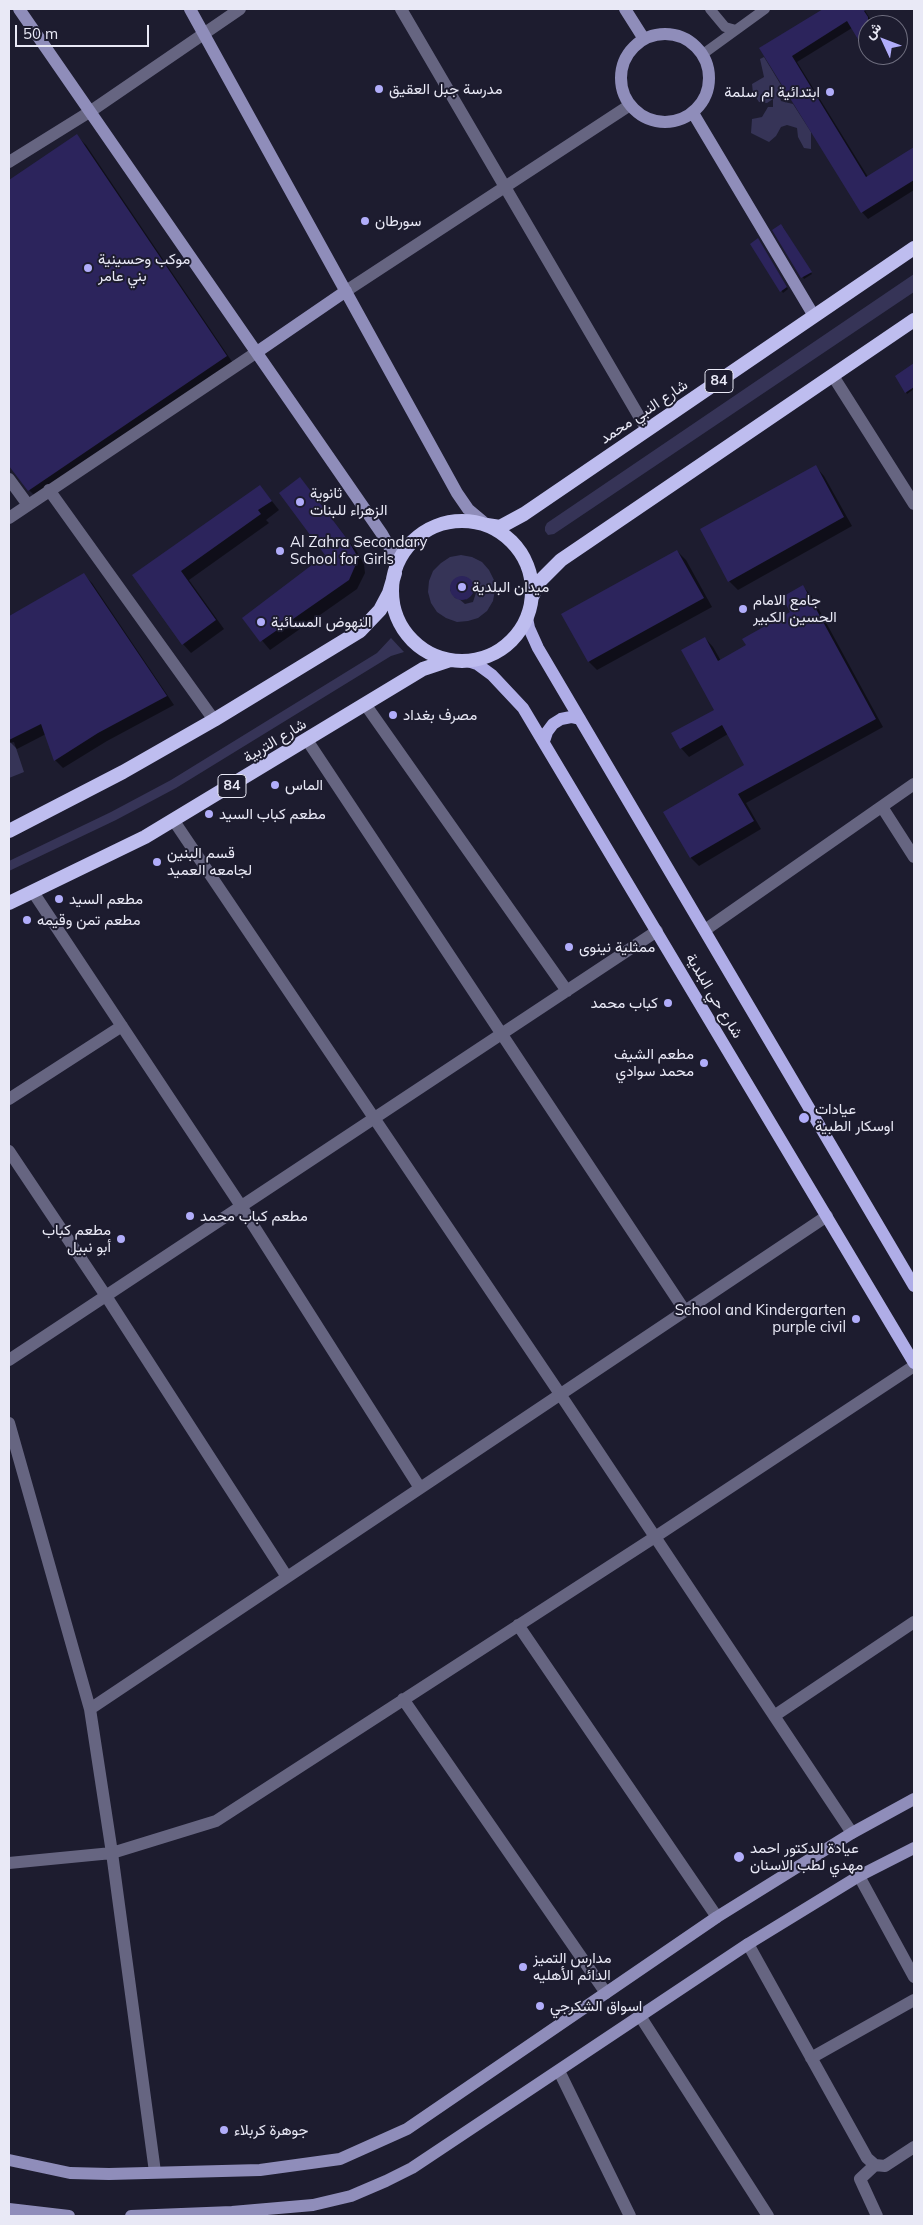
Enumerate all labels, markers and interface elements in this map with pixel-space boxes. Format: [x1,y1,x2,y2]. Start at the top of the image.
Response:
scale bar [18,15,151,47]
north arrow [858,15,908,65]
text: ش [860,18,885,43]
text: 50 m [23,24,58,43]
place label: مدرسة جبل العقيق [389,80,503,98]
marker: مدرسة جبل العقيق [373,83,385,95]
place label: ابتدائية ام سلمة [724,83,820,101]
marker: ابتدائية ام سلمة [824,86,836,98]
place label: سورطان [375,212,421,230]
marker: سورطان [359,215,371,227]
place label: موكب وحسينية بني عامر [98,250,190,285]
marker: موكب وحسينية بني عامر [82,262,94,274]
road number: 84 [705,370,733,392]
street label: شارع النبي محمد [597,376,691,448]
place label: ثانوية الزهراء للبنات [310,484,387,519]
marker: ثانوية الزهراء للبنات [294,496,306,508]
place label: Al Zahra Secondary School for Girls [290,533,427,568]
marker: Al Zahra Secondary School for Girls [274,545,286,557]
place label: ميدان البلدية [472,578,549,596]
marker: ميدان البلدية [456,581,468,593]
place label: جامع الامام الحسين الكبير [753,591,837,626]
marker: جامع الامام الحسين الكبير [737,603,749,615]
place label: النهوض المسائية [271,613,371,631]
marker: النهوض المسائية [255,616,267,628]
place label: مصرف بغداد [403,706,477,724]
marker: مصرف بغداد [387,709,399,721]
street label: شارع التربية [240,715,310,767]
road number: 84 [218,774,246,798]
place label: الماس [285,776,323,794]
marker: الماس [269,779,281,791]
place label: مطعم كباب السيد [219,805,326,823]
marker: مطعم كباب السيد [203,808,215,820]
place label: قسم البنين لجامعه العميد [167,844,252,879]
marker: قسم البنين لجامعه العميد [151,856,163,868]
place label: مطعم السيد [69,890,143,908]
marker: مطعم السيد [53,893,65,905]
place label: مطعم تمن وقيمه [37,911,140,929]
marker: مطعم تمن وقيمه [21,914,33,926]
place label: ممثلية نينوى [579,938,655,956]
marker: ممثلية نينوى [563,941,575,953]
street label: شارع حي البلدية [682,950,746,1042]
place label: كباب محمد [590,994,658,1012]
marker: كباب محمد [662,997,674,1009]
place label: مطعم الشيف محمد سوادي [614,1045,694,1080]
marker: مطعم الشيف محمد سوادي [698,1057,710,1069]
place label: عيادات اوسكار الطبية [815,1100,894,1135]
marker: عيادات اوسكار الطبية [797,1111,811,1125]
place label: مطعم كباب محمد [200,1207,308,1225]
marker: مطعم كباب محمد [184,1210,196,1222]
place label: مطعم كباب أبو نبيل [42,1221,111,1256]
marker: مطعم كباب أبو نبيل [115,1233,127,1245]
place label: School and Kindergarten purple civil [675,1301,846,1336]
marker: School and Kindergarten purple civil [850,1313,862,1325]
place label: عيادة الدكتور احمد مهدي لطب الاسنان [750,1839,863,1874]
marker: عيادة الدكتور احمد مهدي لطب الاسنان [732,1850,746,1864]
place label: مدارس التميز الدائم الأهليه [533,1949,612,1984]
marker: مدارس التميز الدائم الأهليه [517,1961,529,1973]
place label: اسواق الشكرجي [550,1997,642,2015]
marker: اسواق الشكرجي [534,2000,546,2012]
place label: جوهرة كربلاء [234,2121,308,2139]
marker: جوهرة كربلاء [218,2124,230,2136]

